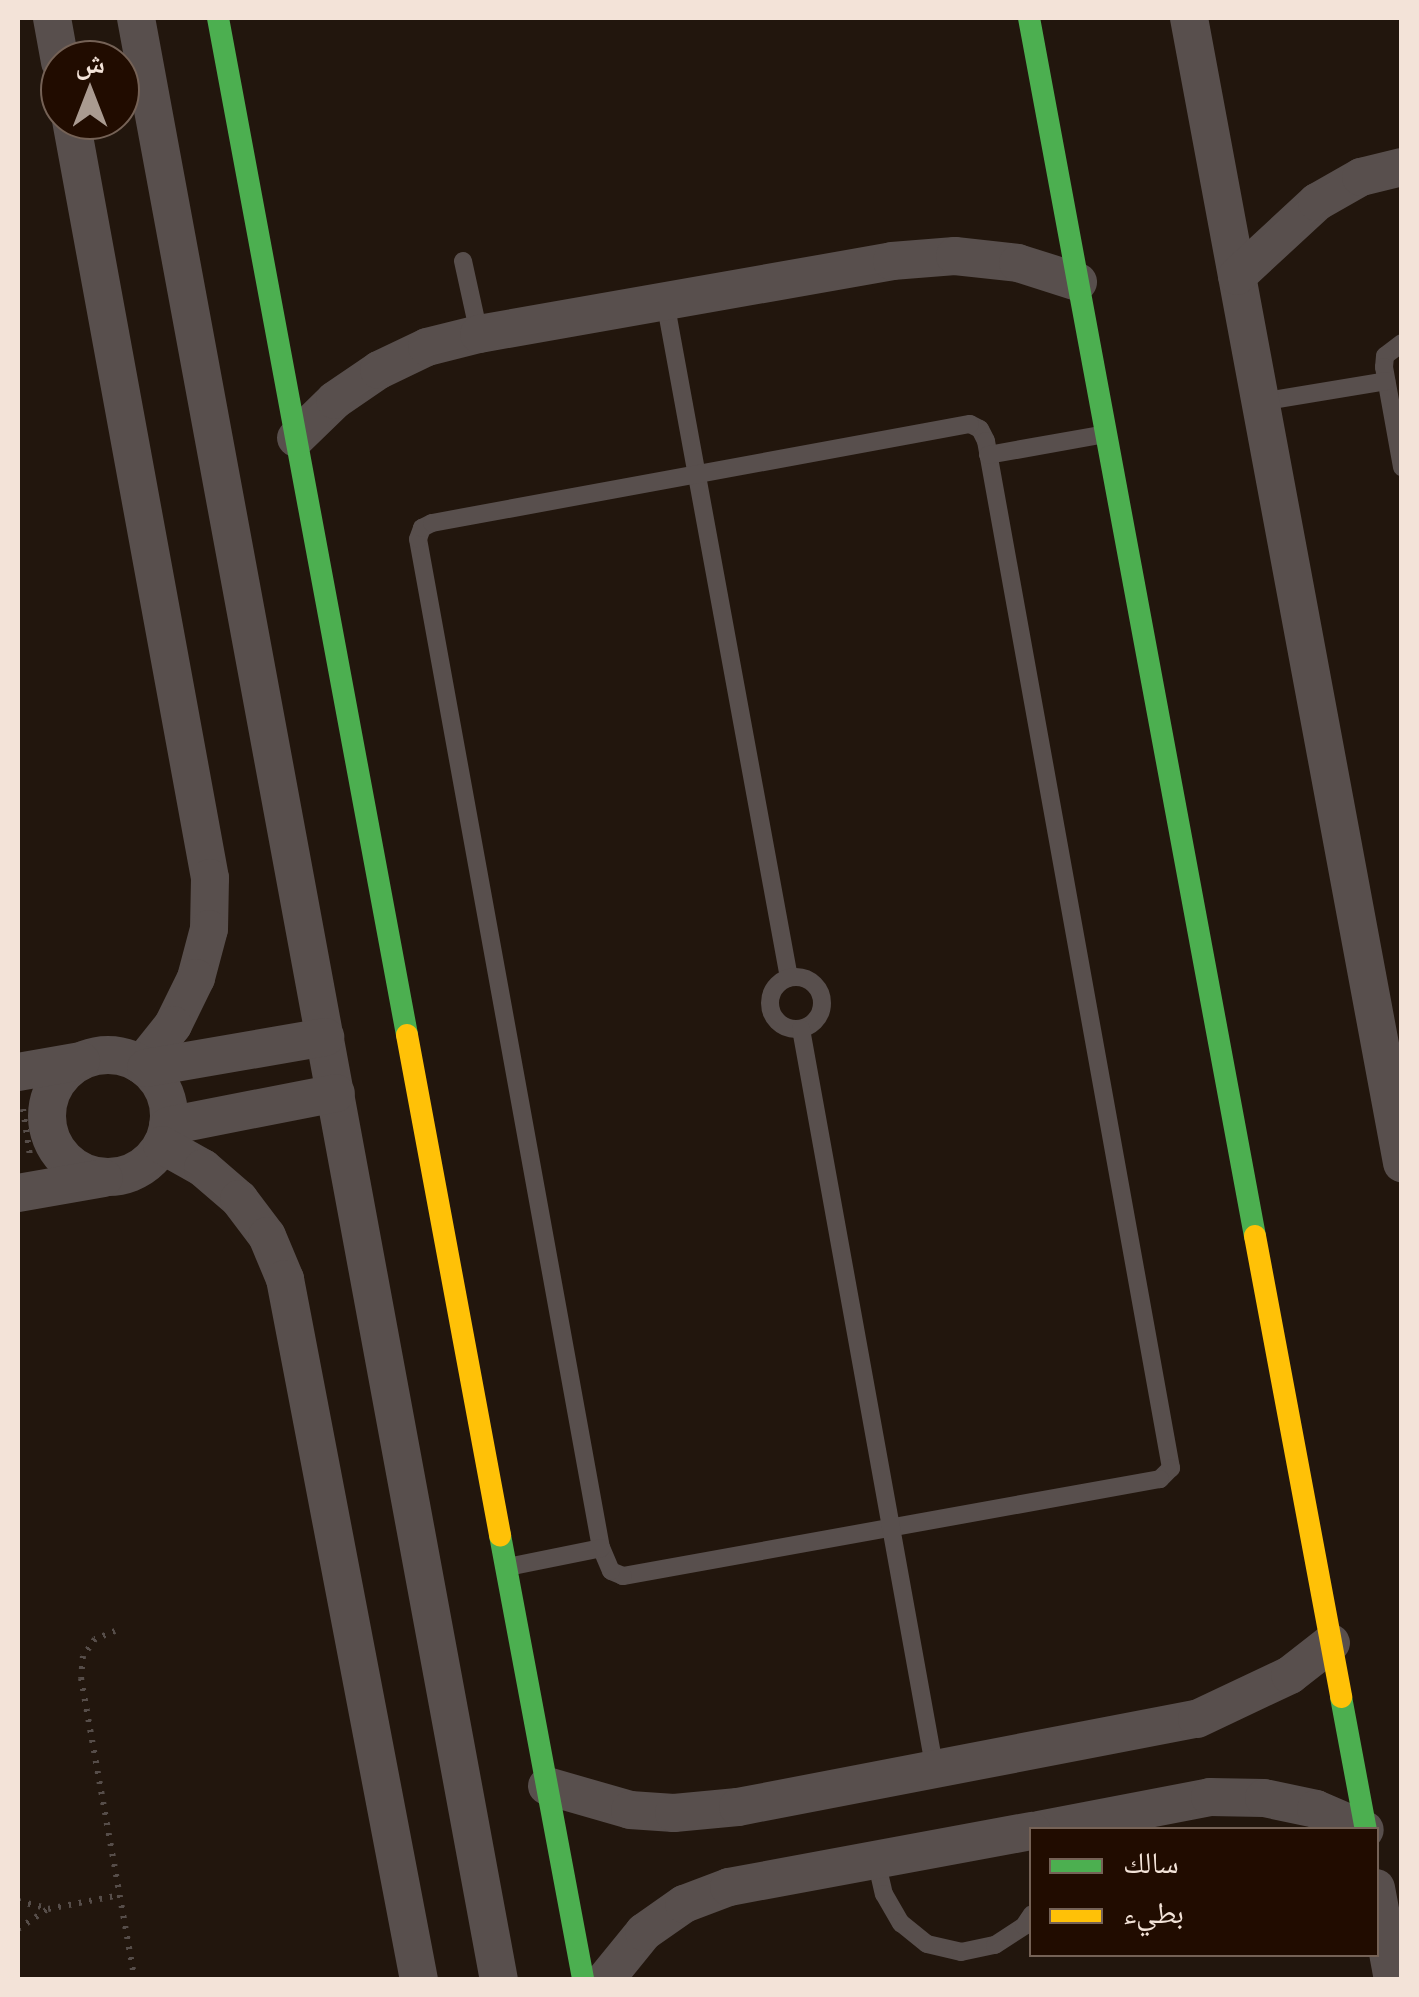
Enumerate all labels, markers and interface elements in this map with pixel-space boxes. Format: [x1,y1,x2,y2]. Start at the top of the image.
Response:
north arrow [40,40,140,140]
text: ش [75,43,105,81]
legend [1029,1827,1379,1957]
text: سالك [1123,1841,1179,1882]
text: بطيء [1123,1891,1184,1932]

